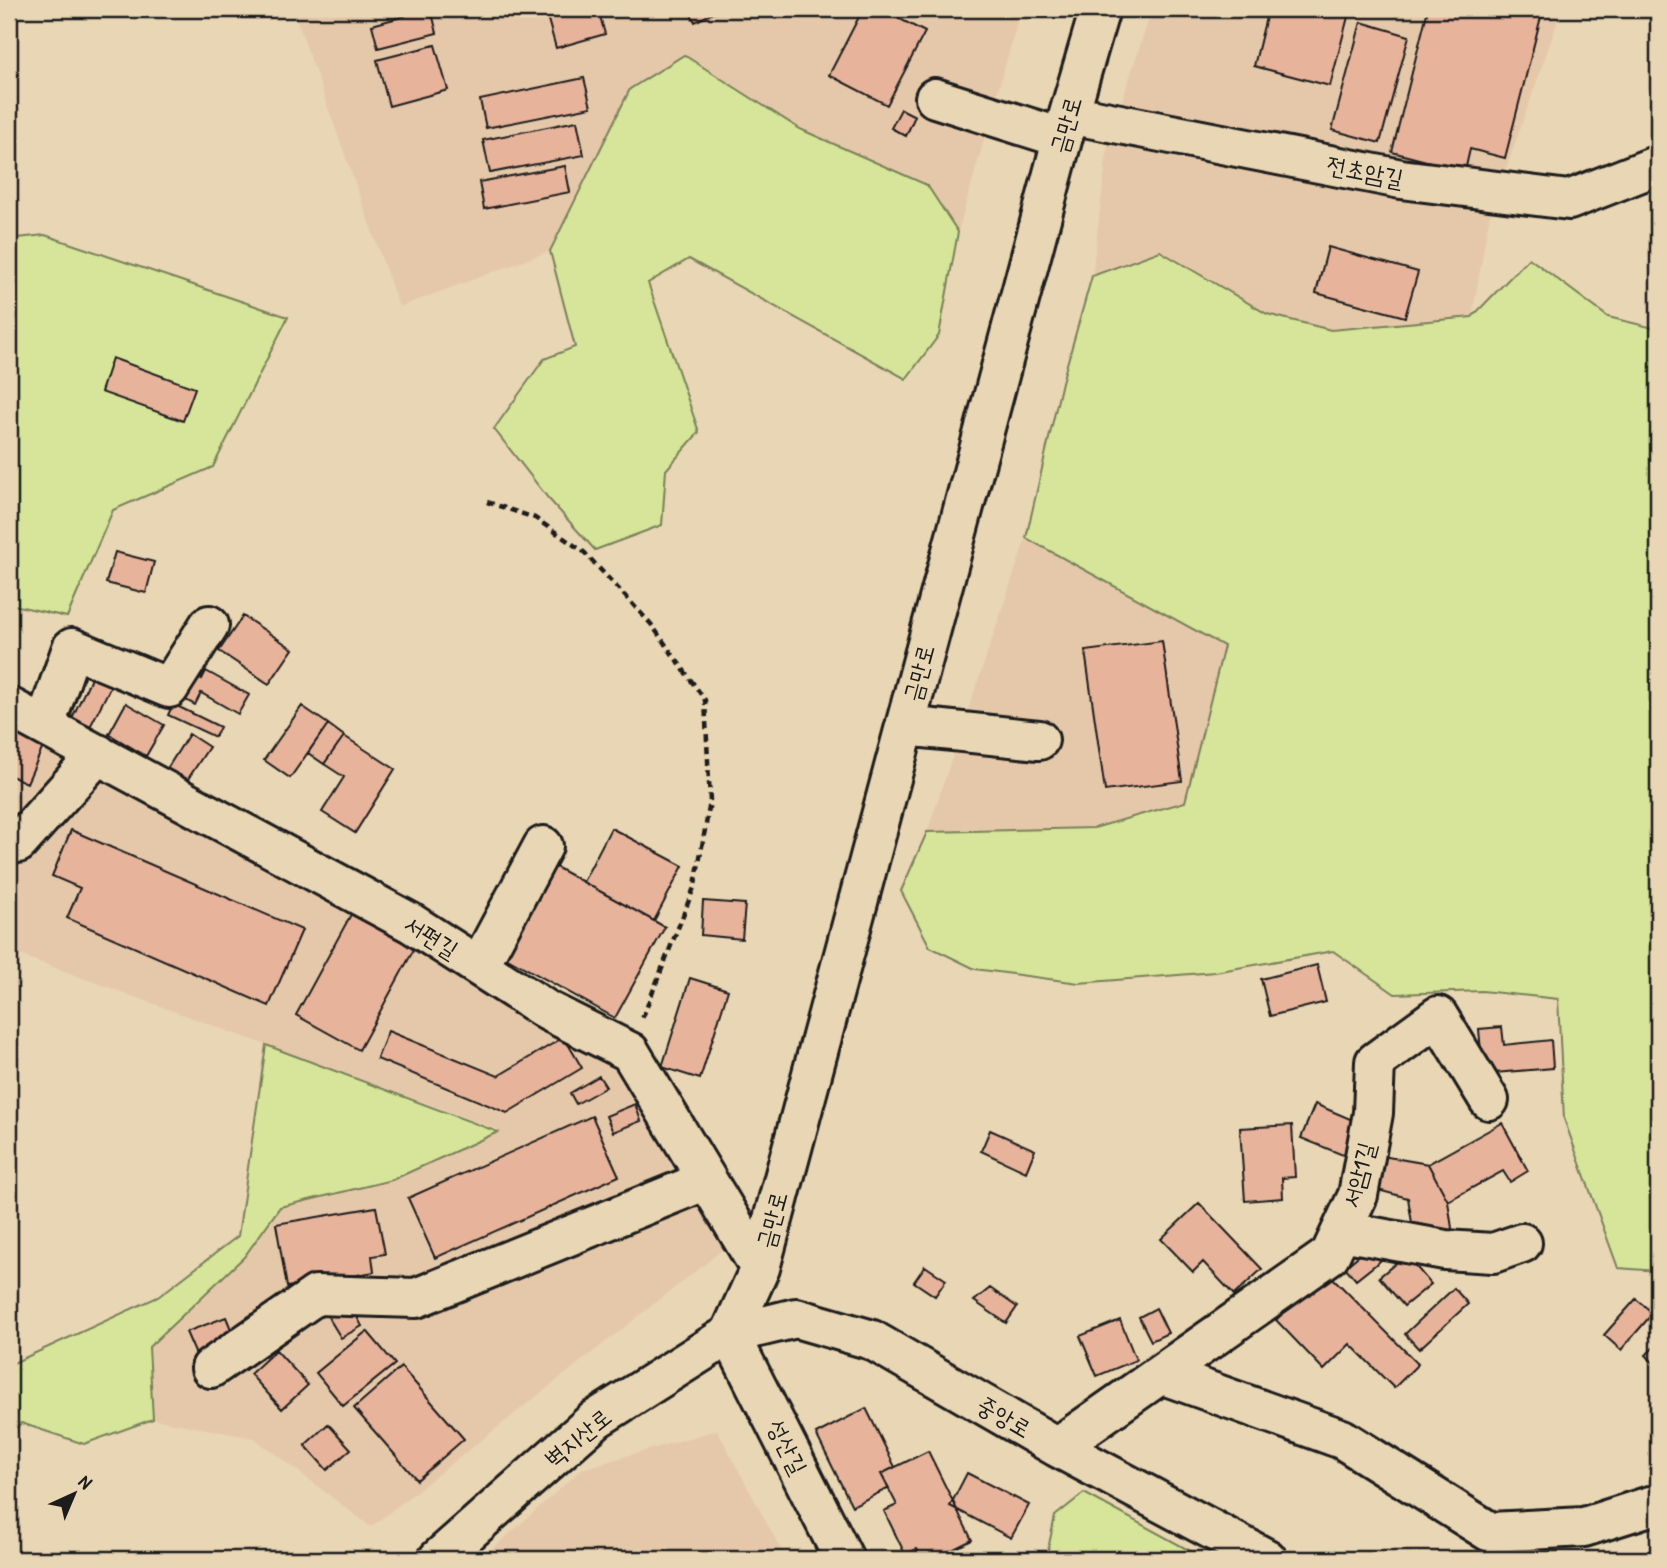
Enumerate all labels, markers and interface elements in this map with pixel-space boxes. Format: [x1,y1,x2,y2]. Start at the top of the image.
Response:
street label: 금만로 [1042,92,1088,157]
street label: 전초암길 [1324,148,1406,194]
street label: 금만로 [895,641,941,705]
street label: 서편길 [398,907,465,965]
street label: 서암1길 [1334,1138,1382,1211]
street label: 금만로 [748,1188,794,1252]
street label: 중앙로 [971,1388,1038,1444]
street label: 벽지산로 [537,1400,617,1474]
street label: 성산길 [760,1413,815,1480]
north arrow [38,1460,108,1530]
text: N [73,1469,98,1495]

